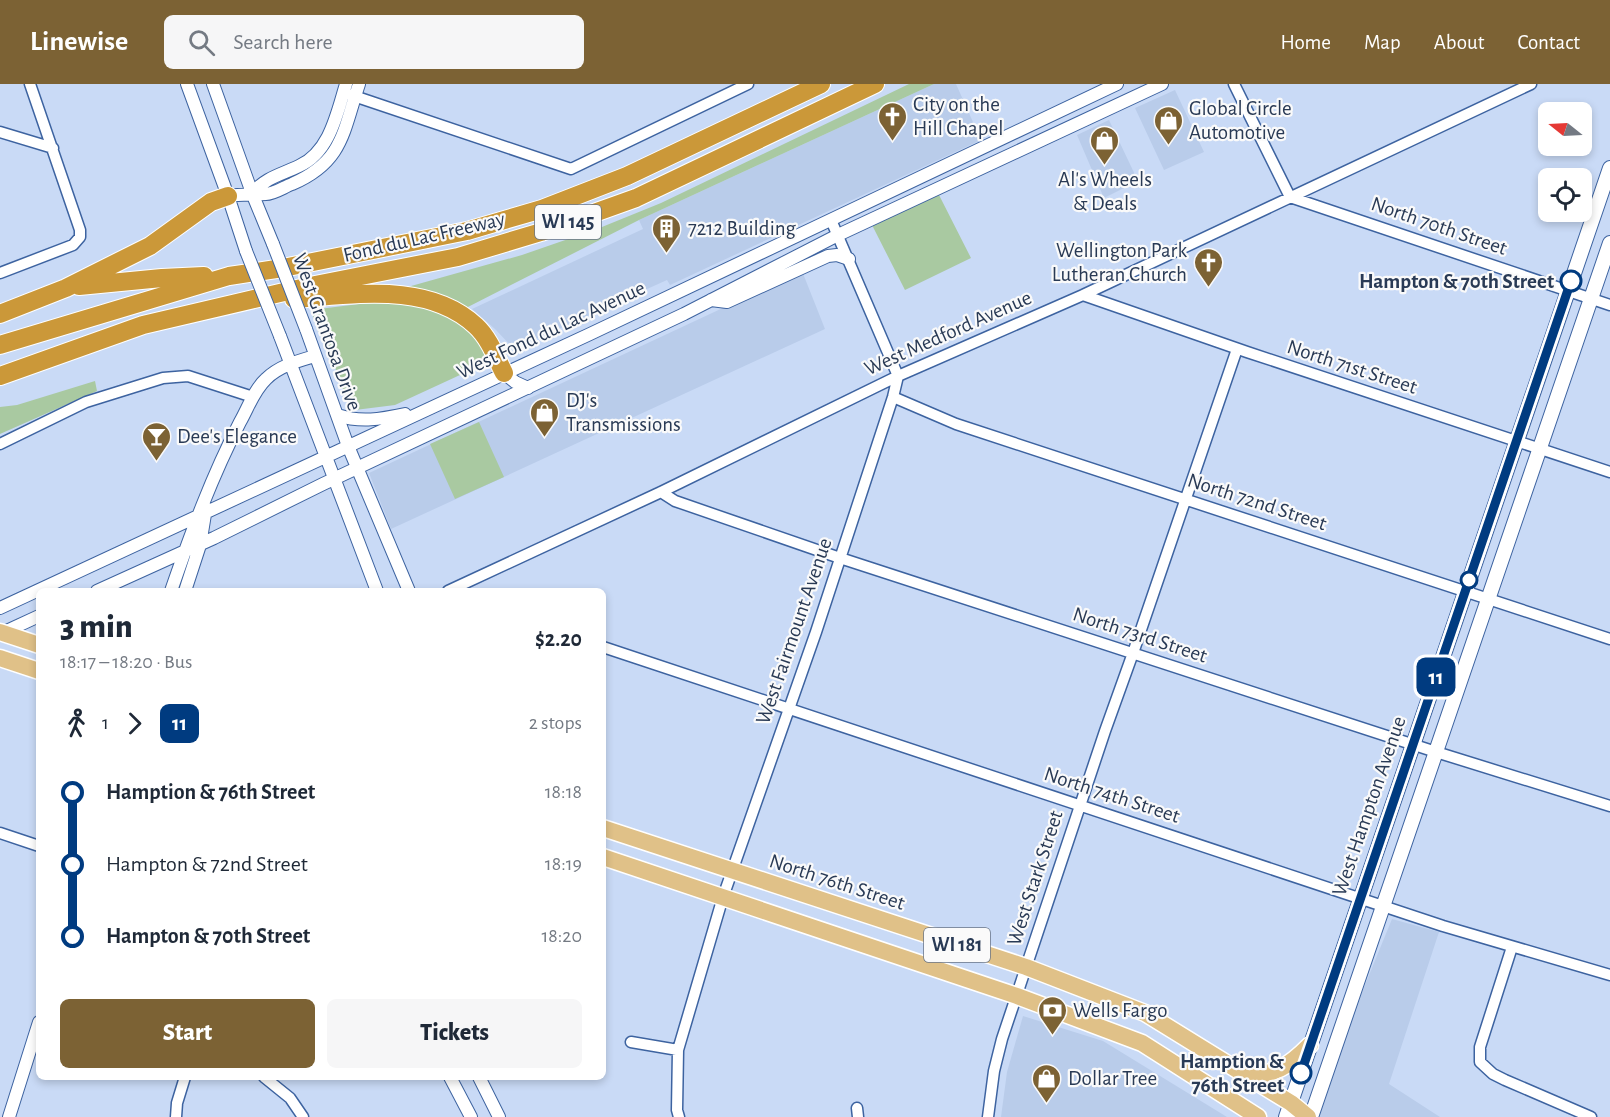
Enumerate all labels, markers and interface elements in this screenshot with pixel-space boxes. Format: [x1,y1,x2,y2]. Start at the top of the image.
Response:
search box [164,15,584,69]
icon: search [185,26,218,59]
text: Linewise [30,28,128,56]
text: Search here [233,31,333,53]
text: Home [1280,32,1331,53]
text: Map [1364,32,1401,53]
text: About [1434,32,1484,53]
text: Contact [1517,32,1580,53]
place label: City on the Hill Chapel [913,94,1003,139]
place label: Global Circle Automotive [1189,98,1292,143]
church icon: City on the Hill Chapel [876,100,908,142]
north arrow [1538,102,1592,156]
map controls [1538,102,1592,222]
shop icon: Global Circle Automotive [1152,104,1184,146]
shop icon: Al's Wheels & Deals [1089,124,1121,166]
button: locate [1538,168,1592,222]
place label: Al's Wheels & Deals [1058,169,1152,214]
street label: North 70th Street [1368,193,1510,259]
road number: WI 145 [535,205,601,239]
street label: Fond du Lac Freeway [341,208,507,266]
building icon: 7212 Building [651,212,683,254]
place label: 7212 Building [688,218,797,239]
place label: Wellington Park Lutheran Church [1052,240,1187,285]
church icon: Wellington Park Lutheran Church [1192,246,1224,288]
street label: West Grantosa Drive [289,250,365,414]
marker: Hampton & 70th Street [1560,270,1582,292]
place label: Hampton & 70th Street [1359,271,1554,292]
street label: West Fond du Lac Avenue [454,277,648,383]
street label: West Medford Avenue [861,287,1035,379]
street label: North 71st Street [1284,336,1420,398]
place label: DJ's Transmissions [566,390,681,435]
shop icon: DJ's Transmissions [529,396,561,438]
bar icon: Dee's Elegance [140,420,172,462]
place label: Dee's Elegance [177,426,297,447]
street label: North 72nd Street [1185,470,1329,534]
street label: West Fairmount Avenue [752,535,836,727]
unlabelled marker [1460,571,1478,589]
street label: North 73rd Street [1070,603,1210,667]
text: 3 min [60,611,133,644]
text: $2.20 [535,628,582,650]
text: 18:17 – 18:20 · Bus [60,652,192,672]
line badge: 11 [1409,658,1463,696]
text: 11 [1428,667,1444,688]
icon: walk [60,707,93,740]
icon: forward [118,707,151,740]
text: 1 [102,713,109,733]
text: 11 [172,713,187,734]
text: 2 stops [529,713,582,733]
street label: West Hampton Avenue [1328,714,1410,898]
street label: North 74th Street [1042,763,1183,827]
text: Hamption & 76th Street [106,781,315,803]
text: 18:18 [545,782,582,802]
street label: West Stark Street [1003,808,1067,948]
street label: North 76th Street [767,850,908,914]
text: Hampton & 72nd Street [106,853,308,875]
text: 18:19 [545,854,582,874]
text: Hampton & 70th Street [106,925,310,947]
text: 18:20 [541,926,582,946]
road number: WI 181 [924,928,990,962]
bank icon: Wells Fargo [1036,994,1068,1036]
button: Start [60,999,315,1068]
button: Tickets [327,999,582,1068]
place label: Wells Fargo [1073,1000,1167,1021]
place label: Hamption & 76th Street [1180,1051,1284,1096]
shop icon: Dollar Tree [1031,1062,1063,1104]
marker: Hamption & 76th Street [1290,1062,1312,1084]
place label: Dollar Tree [1068,1068,1157,1089]

